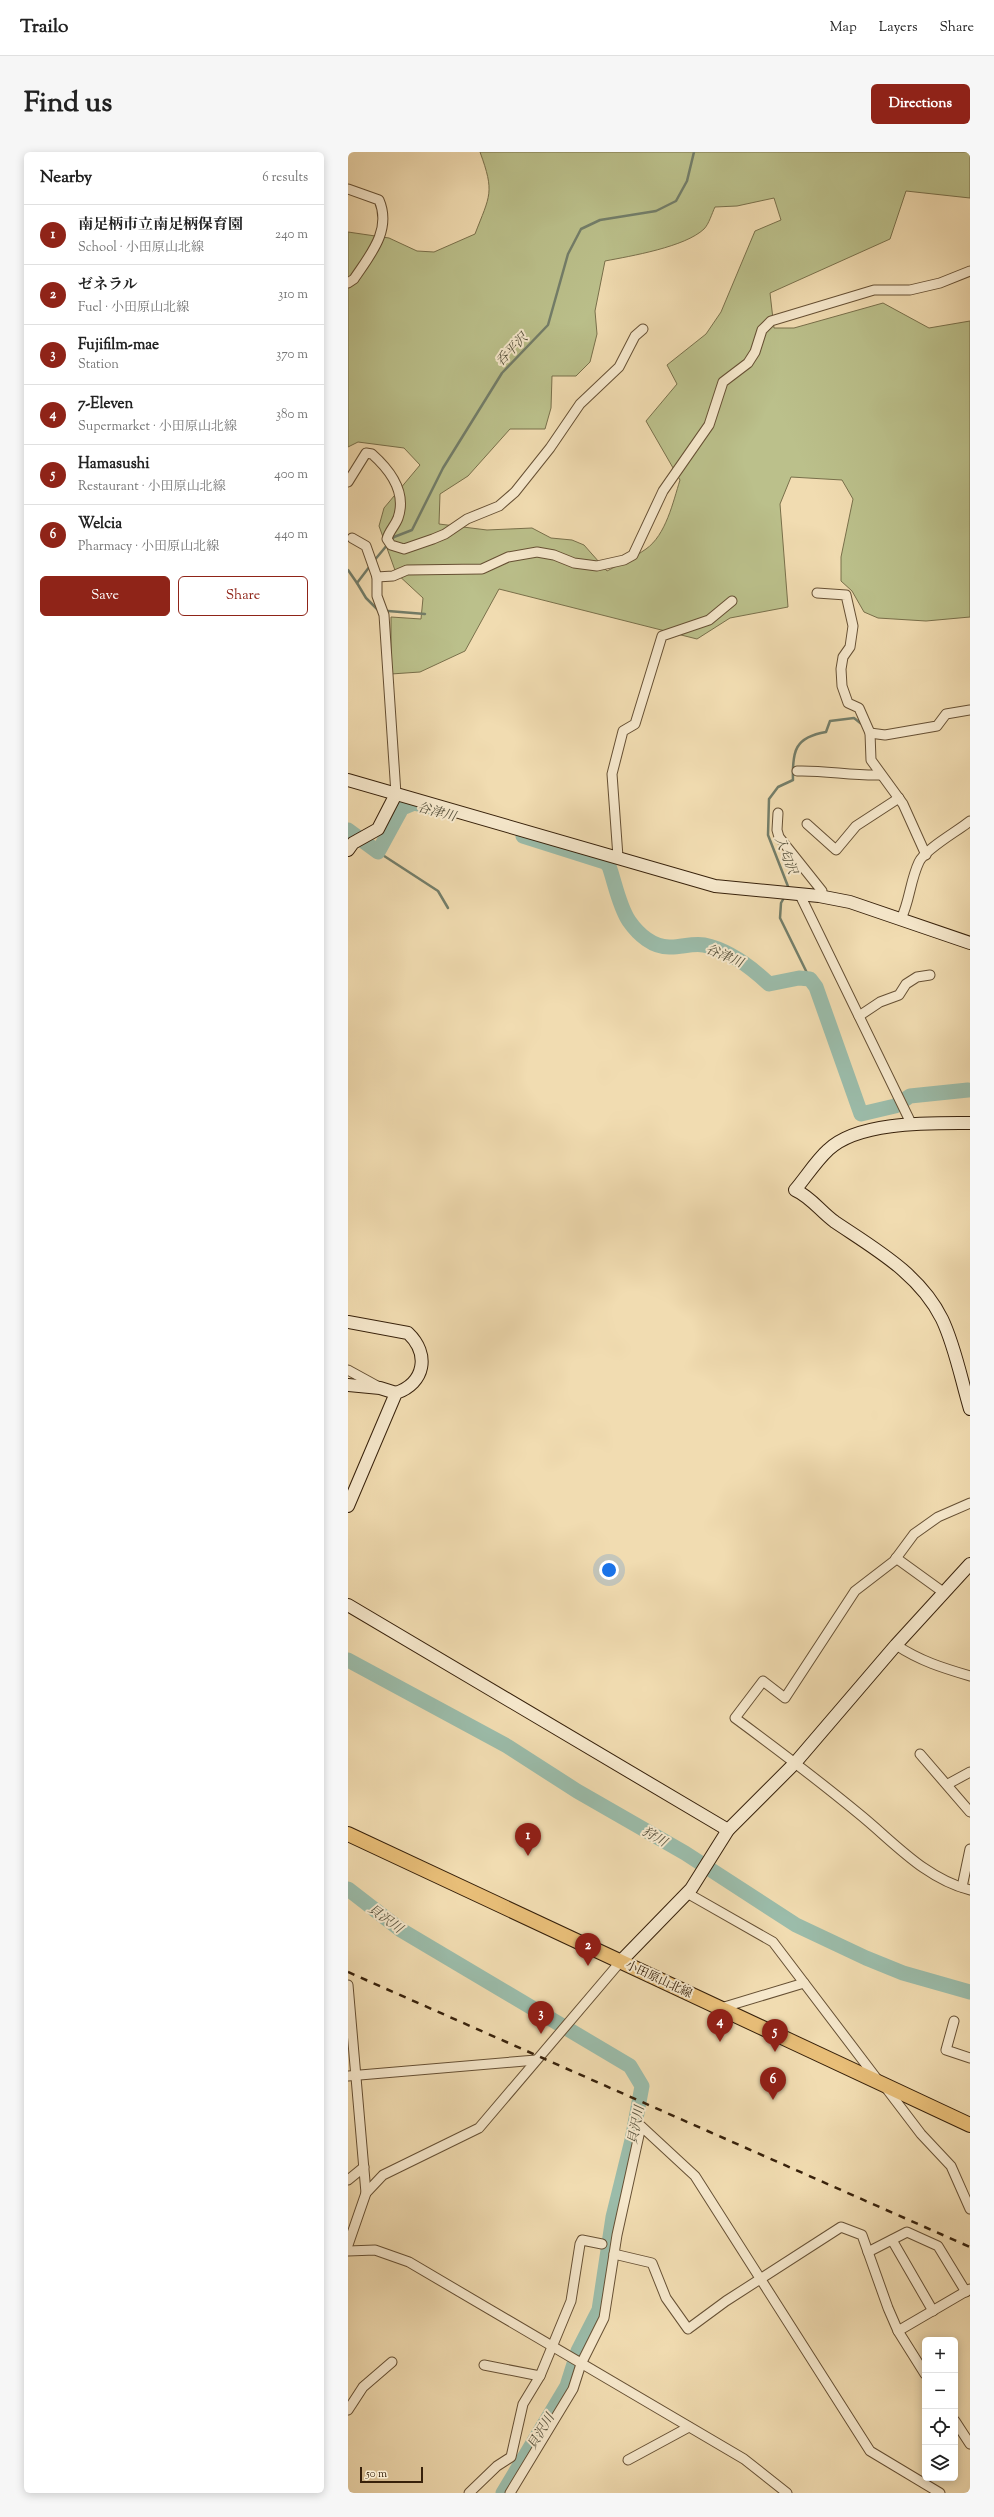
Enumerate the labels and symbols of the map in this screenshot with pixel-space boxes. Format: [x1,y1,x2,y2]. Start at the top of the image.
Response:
water label: 呑平沢 [492,329,534,371]
water label: 谷津川 [415,799,460,827]
water label: 入匂沢 [770,834,801,879]
water label: 谷津川 [703,941,748,974]
your location [599,1560,619,1580]
pin: 1 [515,1823,541,1856]
water label: 狩川 [638,1823,671,1853]
water label: 貝沢川 [364,1901,408,1940]
pin: 2 [575,1933,601,1966]
street label: 小田原山北線 [622,1957,695,2003]
pin: 3 [528,2001,554,2034]
pin: 4 [707,2009,733,2042]
pin: 5 [762,2019,788,2052]
pin: 6 [760,2067,786,2100]
water label: 貝沢川 [624,2103,650,2146]
water label: 貝沢川 [524,2409,560,2453]
scale bar [360,2465,423,2484]

